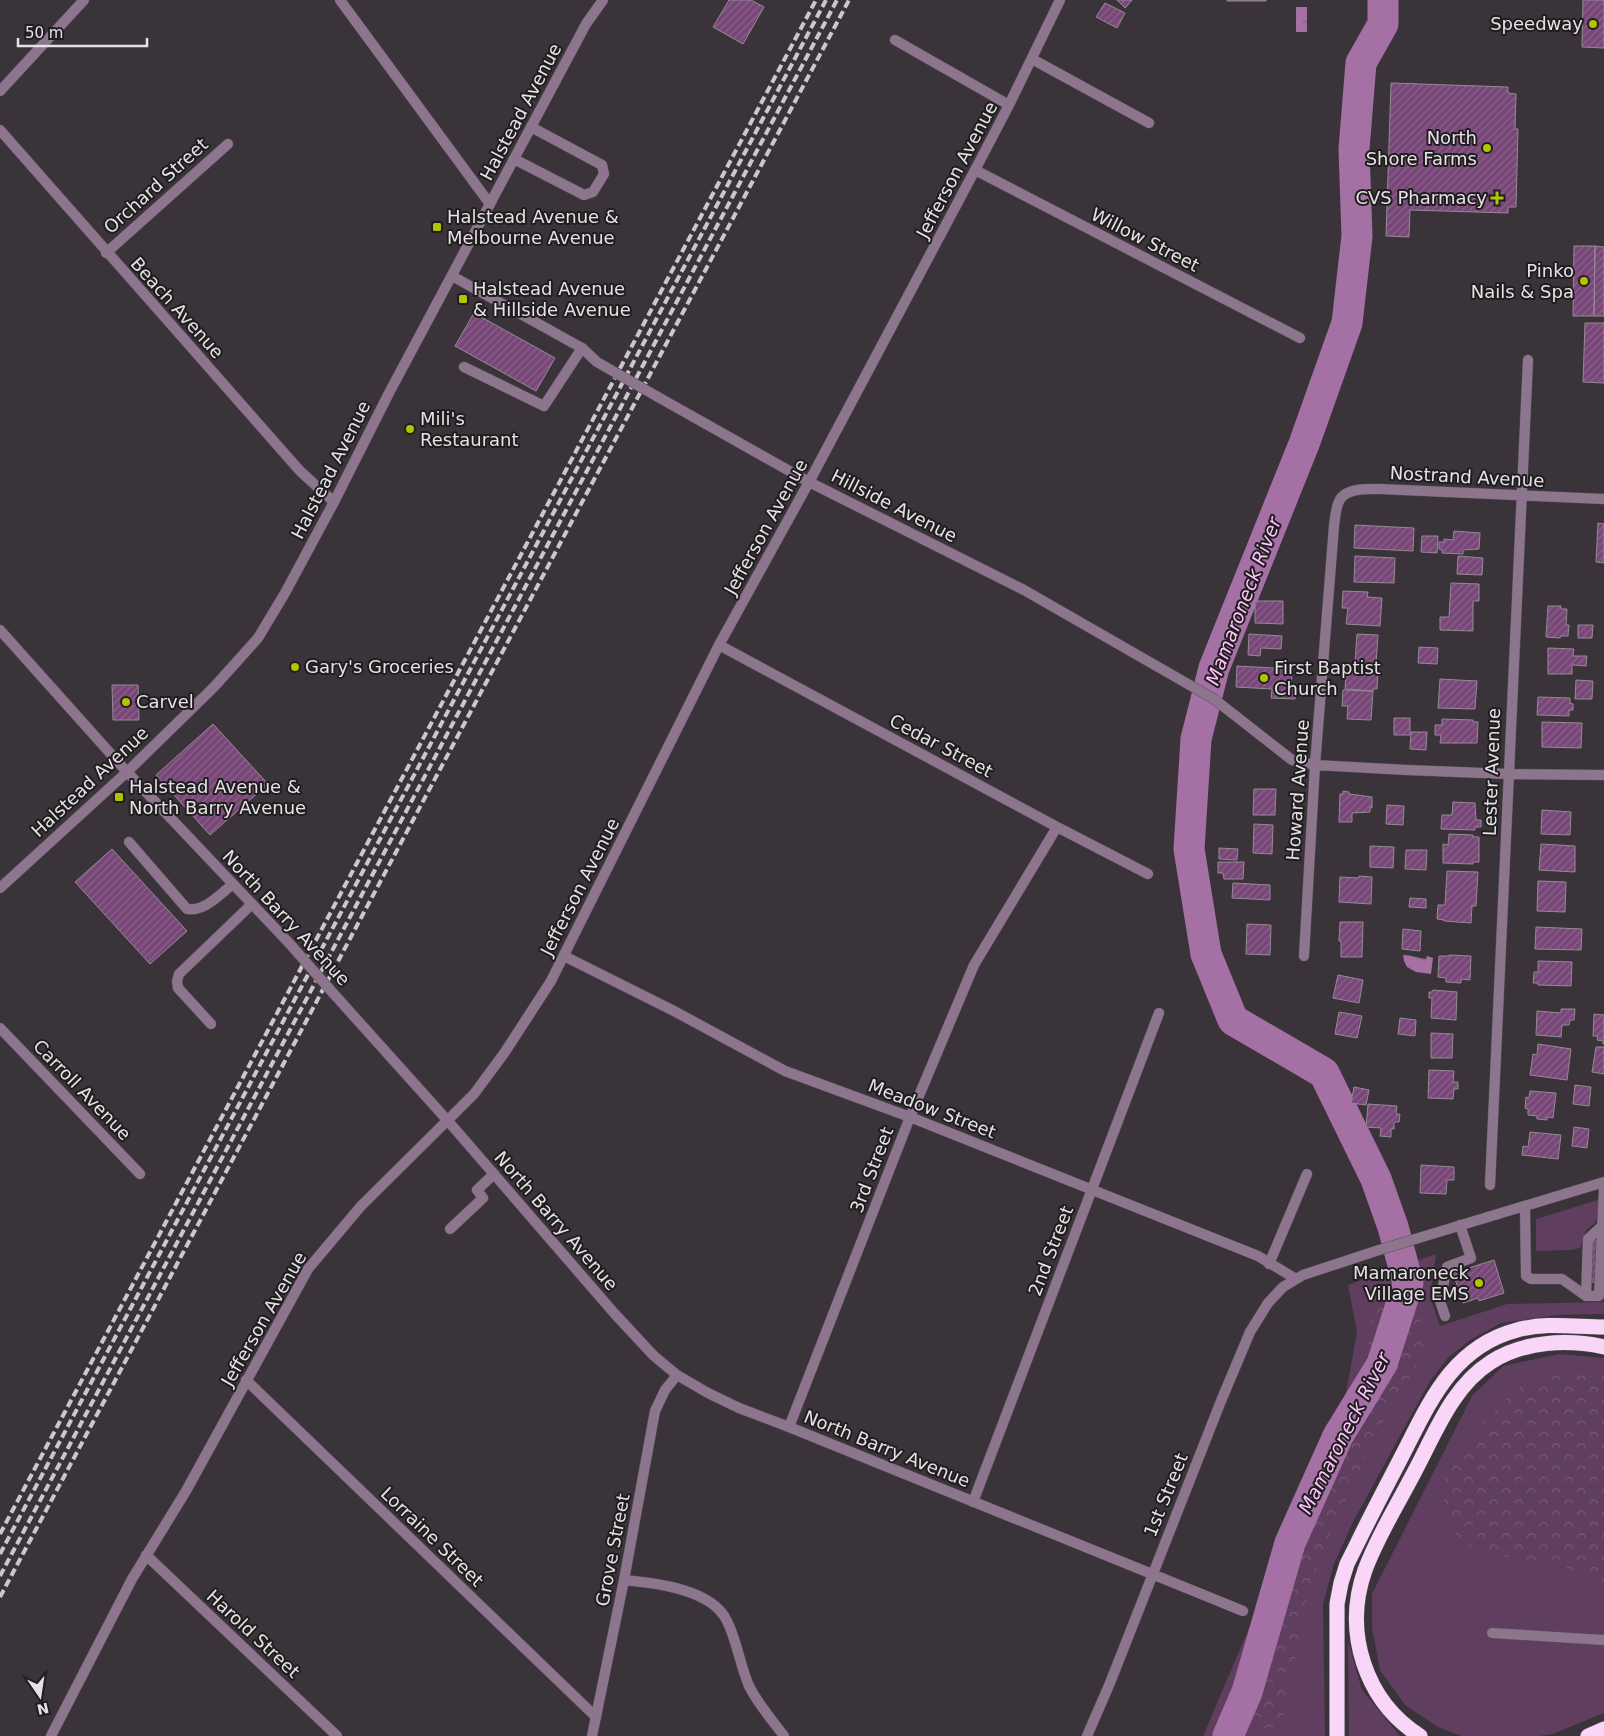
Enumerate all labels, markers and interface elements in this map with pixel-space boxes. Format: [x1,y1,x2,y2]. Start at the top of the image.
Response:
place label: Speedway [1490,13,1583,34]
scale bar [18,15,146,47]
marker: Speedway [1587,18,1599,30]
text: 50 m [25,24,63,42]
street label: Halstead Avenue [476,40,566,184]
street label: Jefferson Avenue [911,98,1001,243]
place label: North Shore Farms [1366,127,1477,169]
street label: Orchard Street [99,134,212,238]
marker: North Shore Farms [1481,142,1493,154]
place label: CVS Pharmacy [1355,187,1487,208]
marker: CVS Pharmacy [1491,192,1503,204]
street label: Willow Street [1088,203,1203,276]
place label: Halstead Avenue & Melbourne Avenue [447,206,619,248]
marker: Halstead Avenue & Melbourne Avenue [431,221,443,233]
street label: Beach Avenue [127,253,228,362]
place label: Pinko Nails & Spa [1471,260,1574,302]
marker: Pinko Nails & Spa [1578,275,1590,287]
place label: Halstead Avenue & Hillside Avenue [473,278,631,320]
marker: Halstead Avenue & Hillside Avenue [457,293,469,305]
street label: Halstead Avenue [287,397,374,542]
place label: Mili's Restaurant [420,408,519,450]
marker: Mili's Restaurant [404,423,416,435]
street label: Jefferson Avenue [719,455,812,599]
street label: Nostrand Avenue [1389,462,1545,491]
street label: Hillside Avenue [828,465,960,546]
water label: Mamaroneck River [1201,513,1286,688]
place label: Gary's Groceries [305,656,454,677]
place label: First Baptist Church [1274,657,1381,699]
marker: Gary's Groceries [289,661,301,673]
marker: First Baptist Church [1258,672,1270,684]
place label: Carvel [136,691,194,712]
marker: Carvel [120,696,132,708]
street label: Lester Avenue [1479,708,1504,836]
street label: Cedar Street [886,710,996,782]
street label: Howard Avenue [1282,719,1313,861]
street label: Halstead Avenue [27,722,152,841]
place label: Halstead Avenue & North Barry Avenue [129,776,306,818]
marker: Halstead Avenue & North Barry Avenue [113,791,125,803]
street label: Jefferson Avenue [535,814,623,960]
street label: North Barry Avenue [218,846,354,990]
street label: Carroll Avenue [29,1035,136,1144]
street label: Meadow Street [865,1075,999,1143]
street label: 3rd Street [846,1124,898,1216]
street label: North Barry Avenue [490,1147,622,1294]
street label: 2nd Street [1024,1203,1077,1299]
street label: Jefferson Avenue [216,1248,311,1391]
place label: Mamaroneck Village EMS [1353,1262,1470,1304]
marker: Mamaroneck Village EMS [1473,1277,1485,1289]
water label: Mamaroneck River [1294,1348,1395,1517]
street label: North Barry Avenue [801,1406,973,1491]
street label: 1st Street [1139,1450,1192,1540]
street label: Lorraine Street [377,1482,488,1591]
street label: Grove Street [591,1492,634,1608]
street label: Harold Street [203,1585,304,1682]
north arrow [15,1671,65,1721]
text: N [35,1700,50,1718]

